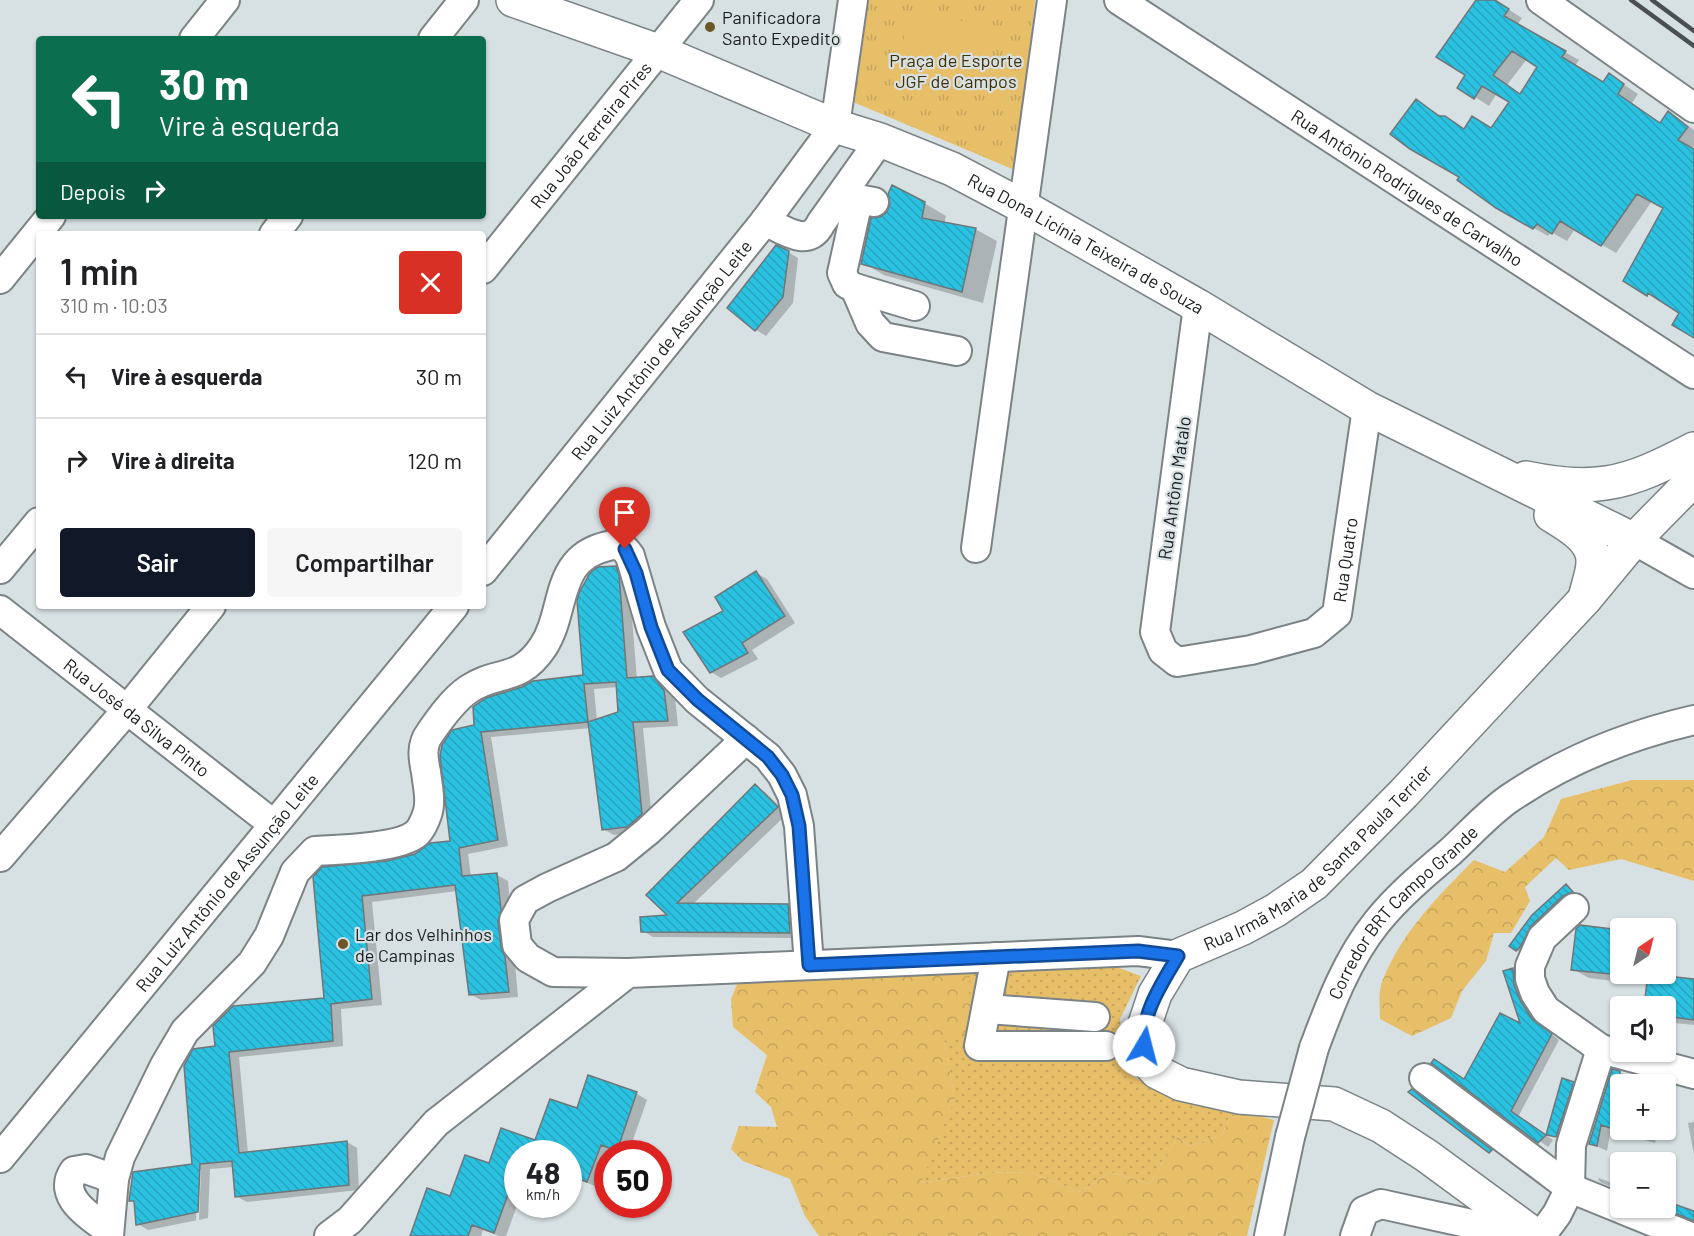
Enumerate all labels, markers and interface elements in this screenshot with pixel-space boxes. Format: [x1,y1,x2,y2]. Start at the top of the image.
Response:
place label: Panificadora Santo Expedito [722,6,840,49]
marker: Panificadora Santo Expedito [703,20,717,34]
park label: Praça de Esporte JGF de Campos [889,49,1023,92]
street label: Rua João Ferreira Pires [525,57,656,213]
text: 30 m [159,58,249,108]
icon: left [60,60,138,138]
street label: Rua Antônio Rodrigues de Carvalho [1287,104,1527,271]
text: Vire à esquerda [159,109,340,141]
street label: Rua Dona Licínia Teixeira de Souza [964,168,1208,318]
icon: right [138,174,171,207]
text: Depois [60,178,126,204]
street label: Rua Luiz Antônio de Assunção Leite [566,235,756,464]
text: 1 min [60,249,139,292]
button: close [399,251,462,314]
text: 310 m · 10:03 [60,293,168,317]
icon: left [60,360,93,393]
text: Vire à esquerda [111,363,262,389]
text: 30 m [416,363,462,389]
street label: Rua Antôno Matalo [1153,415,1195,561]
icon: right [60,444,93,477]
text: Vire à direita [111,447,235,473]
text: 120 m [407,447,462,473]
pin [599,487,650,549]
icon: arrive [608,496,641,529]
street label: Rua Quatro [1328,516,1362,604]
button: Sair [60,528,255,597]
button: Compartilhar [267,528,462,597]
street label: Rua José da Silva Pinto [59,653,214,781]
street label: Rua Irmã Maria de Santa Paula Terrier [1200,759,1436,955]
street label: Rua Luiz Antônio de Assunção Leite [130,769,323,996]
street label: Corredor BRT Campo Grande [1323,821,1482,1003]
north arrow [1610,918,1676,984]
map controls [1610,918,1676,1218]
place label: Lar dos Velhinhos de Campinas [355,923,492,966]
marker: Lar dos Velhinhos de Campinas [336,937,350,951]
button: sound [1610,996,1676,1062]
position arrow [1112,1014,1176,1078]
button: + [1610,1074,1676,1140]
speed limit sign: 50 [594,1140,672,1218]
button: − [1610,1152,1676,1218]
text: 48 [526,1154,560,1190]
text: km/h [526,1185,560,1203]

